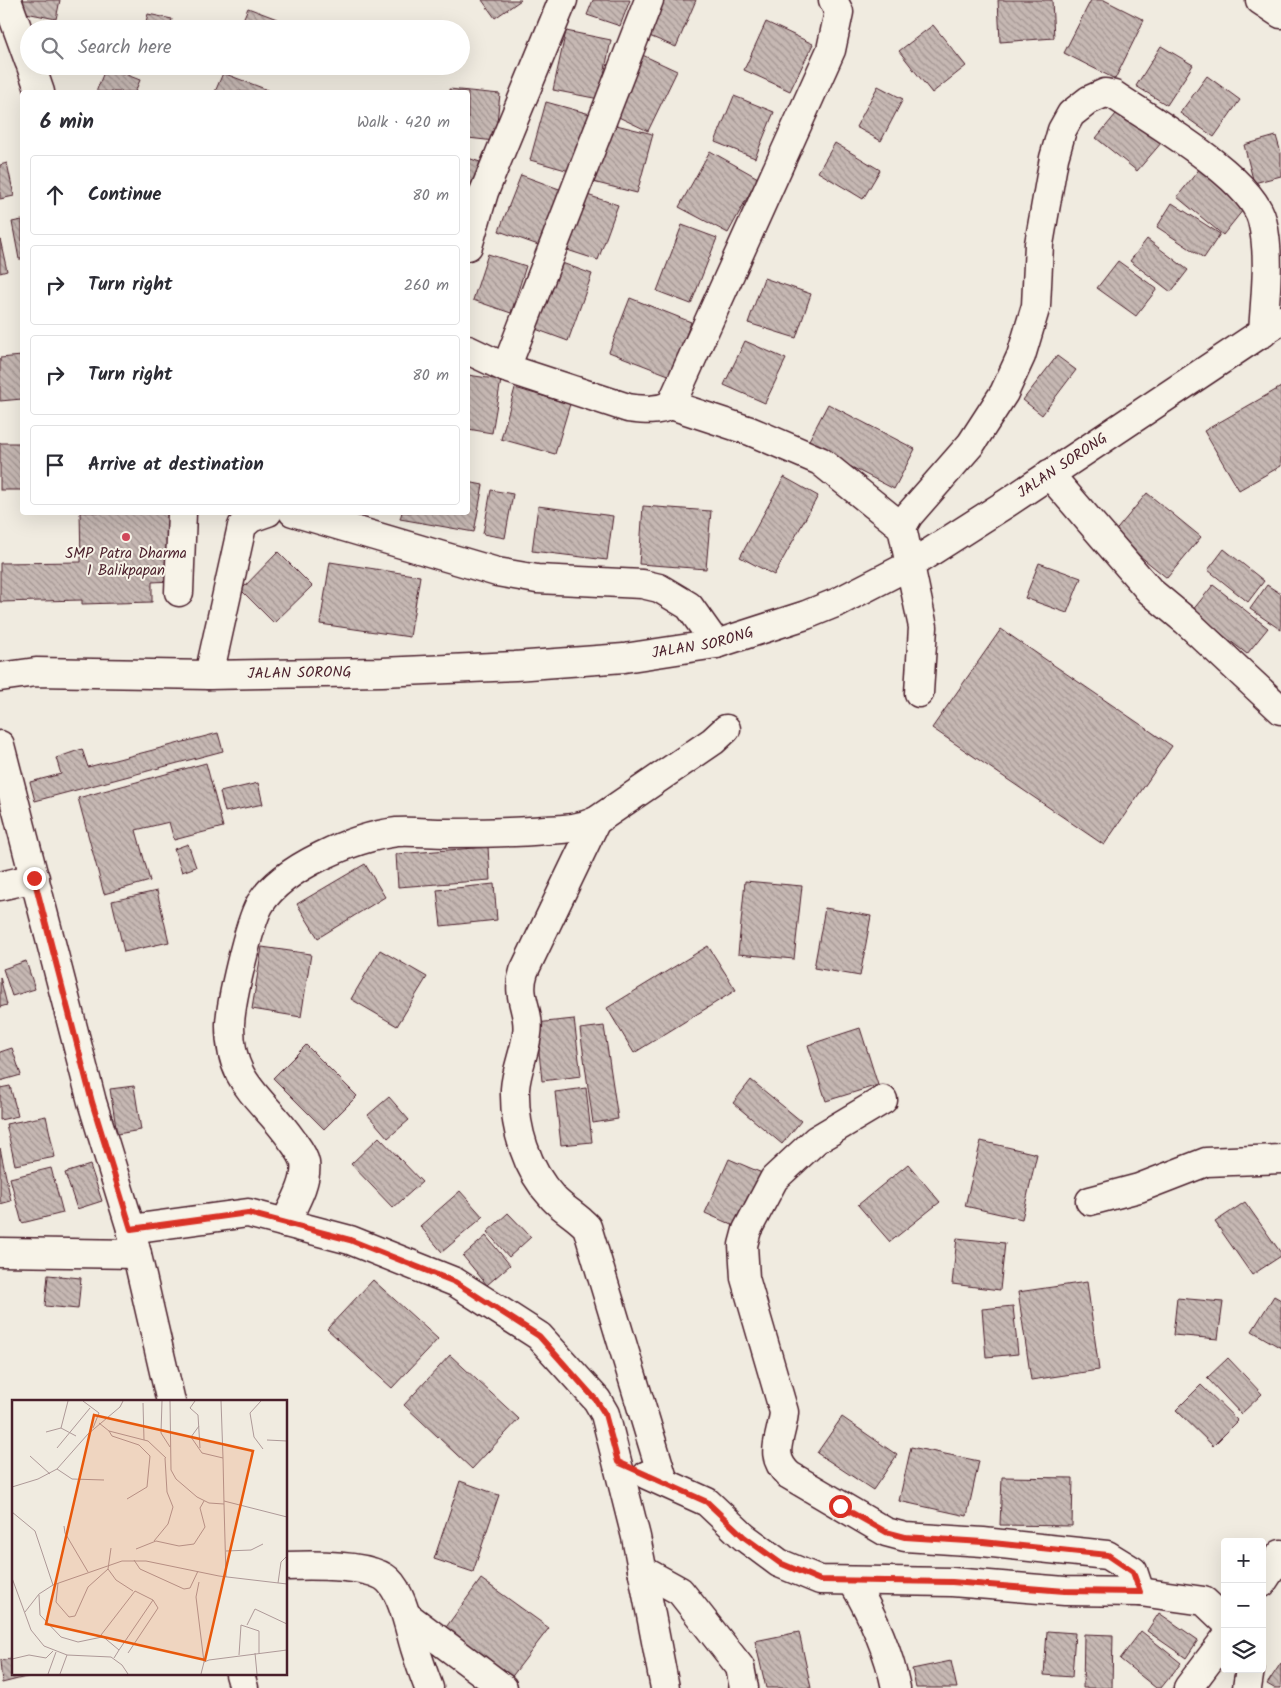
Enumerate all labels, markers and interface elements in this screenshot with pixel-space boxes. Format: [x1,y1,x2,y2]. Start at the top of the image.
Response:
search box [20,20,470,75]
text: Search here [78,33,172,63]
icon: search [38,34,66,62]
text: 6 min [40,106,94,139]
text: Walk · 420 m [357,110,450,135]
text: Continue [88,180,161,210]
icon: ahead [41,181,69,209]
text: 80 m [412,183,449,208]
text: Turn right [88,270,173,300]
icon: right [41,271,69,299]
text: 260 m [404,273,449,298]
text: Turn right [88,360,173,390]
icon: right [41,361,69,389]
text: 80 m [412,363,449,388]
street label: JALAN SORONG [1013,427,1113,505]
text: Arrive at destination [88,450,264,480]
icon: arrive [41,451,69,479]
marker: SMP Patra Dharma 1 Balikpapan [120,531,132,543]
place label: SMP Patra Dharma 1 Balikpapan [65,542,187,583]
street label: JALAN SORONG [650,621,757,666]
street label: JALAN SORONG [247,661,352,686]
route end [23,867,46,890]
inset map [12,1400,288,1676]
route start [829,1495,852,1518]
map controls [1221,1538,1266,1673]
button: + [1221,1538,1266,1583]
button: − [1221,1583,1266,1628]
button: layers [1221,1628,1266,1673]

